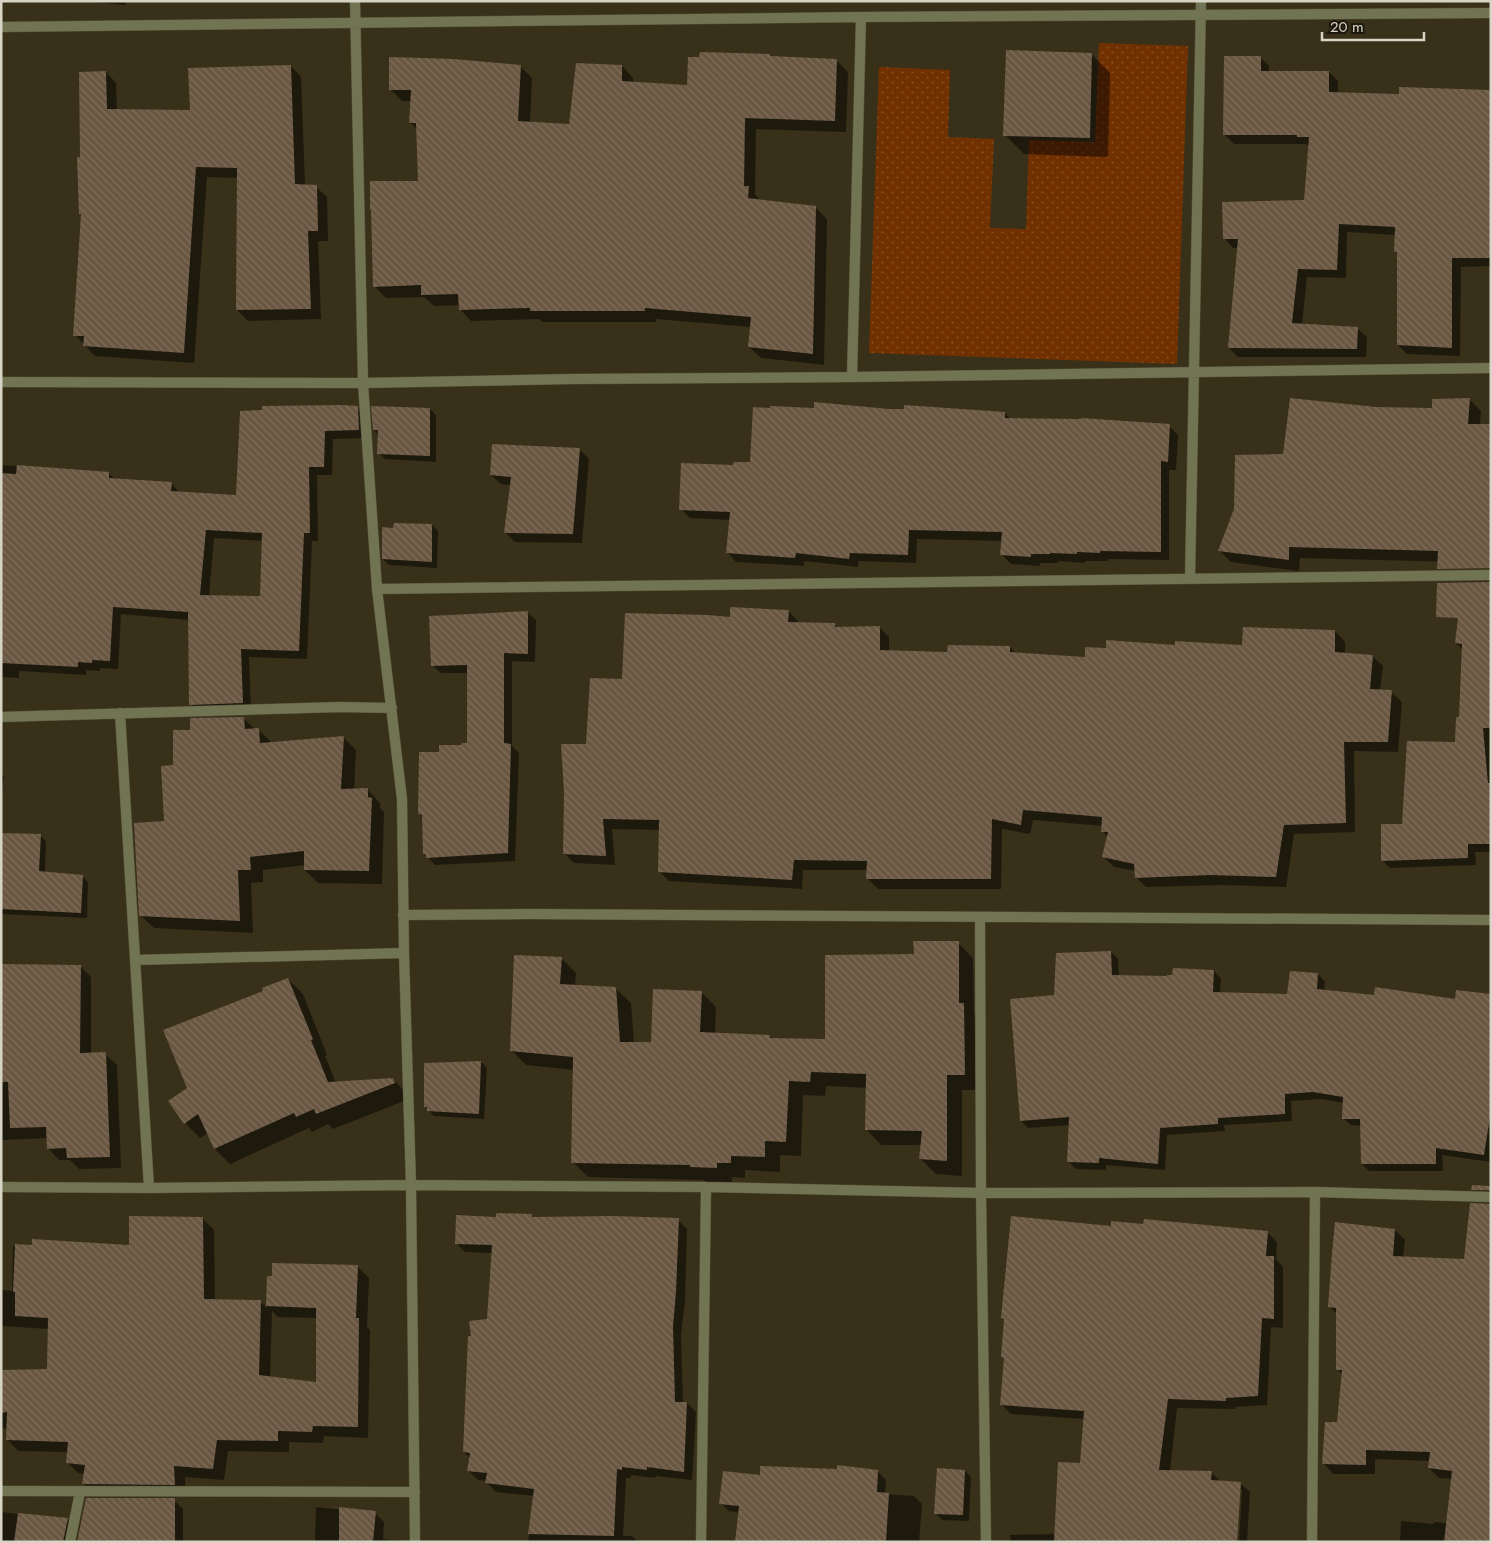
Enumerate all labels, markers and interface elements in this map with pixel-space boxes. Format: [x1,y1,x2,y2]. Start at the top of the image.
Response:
scale bar [1322,10,1424,42]
text: 20 m [1330,16,1364,38]

